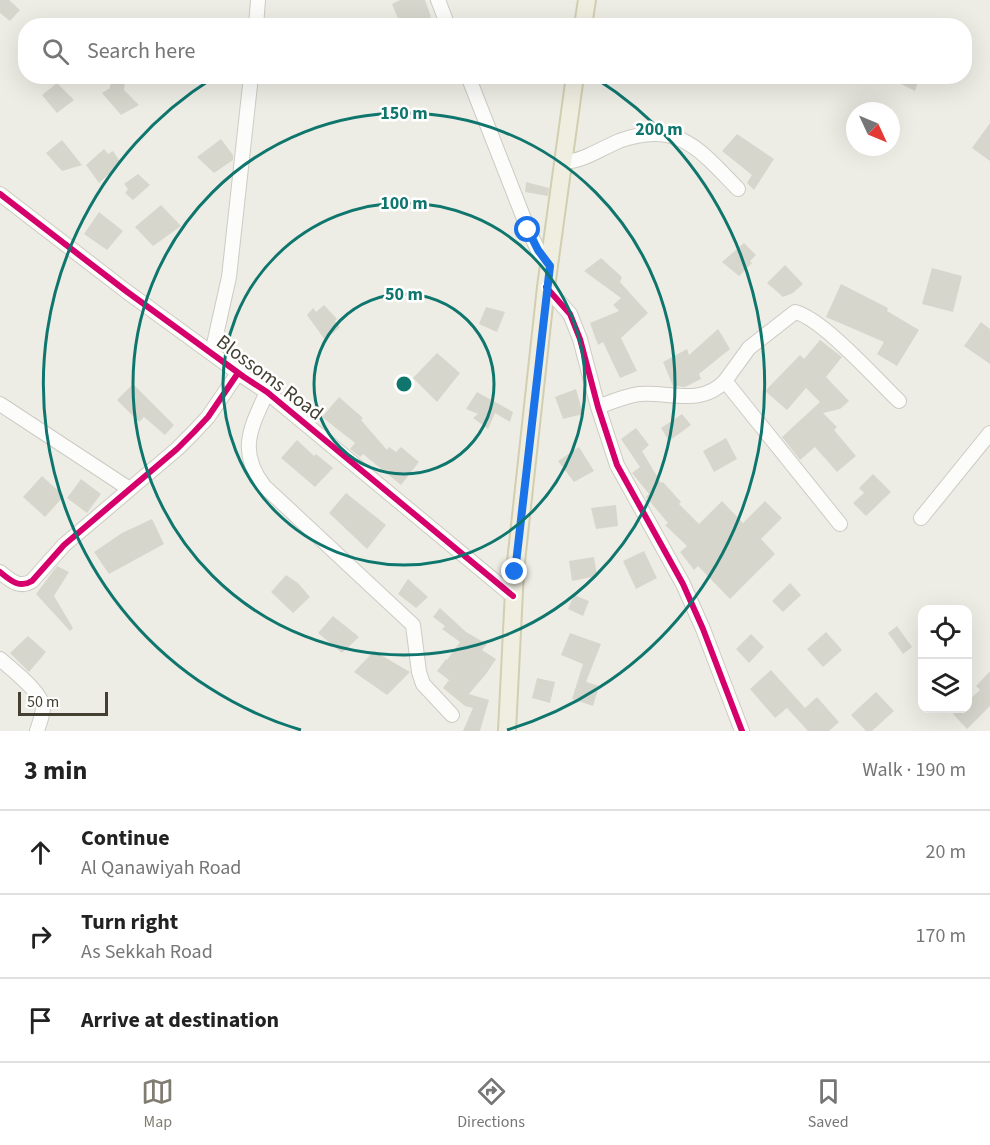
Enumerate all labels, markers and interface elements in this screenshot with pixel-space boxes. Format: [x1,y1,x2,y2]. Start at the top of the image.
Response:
search box [18,18,972,84]
icon: search [39,35,72,68]
text: Search here [87,35,195,67]
text: 150 m [380,101,428,126]
north arrow [846,102,900,156]
text: 200 m [635,117,683,142]
text: 100 m [380,191,428,216]
route start [514,216,540,242]
text: 50 m [385,282,423,307]
street label: Blossoms Road [210,328,329,427]
centre of rings [394,374,414,394]
route end [501,558,527,584]
map controls [918,605,972,713]
button: locate [918,605,972,659]
button: layers [918,659,972,713]
scale bar [18,689,108,716]
text: 50 m [27,691,59,713]
text: 3 min [24,752,87,789]
text: Walk · 190 m [862,756,966,784]
text: Continue [81,822,170,854]
icon: ahead [24,836,57,869]
text: 20 m [926,838,966,866]
text: Al Qanawiyah Road [81,854,241,882]
text: Turn right [81,906,178,938]
icon: right [24,920,57,953]
text: 170 m [916,922,966,950]
text: As Sekkah Road [81,938,213,966]
icon: arrive [24,1004,57,1037]
text: Arrive at destination [81,1004,279,1036]
tab: Map [141,1075,174,1133]
tab: Directions [457,1075,525,1133]
tab: Saved [808,1075,849,1133]

